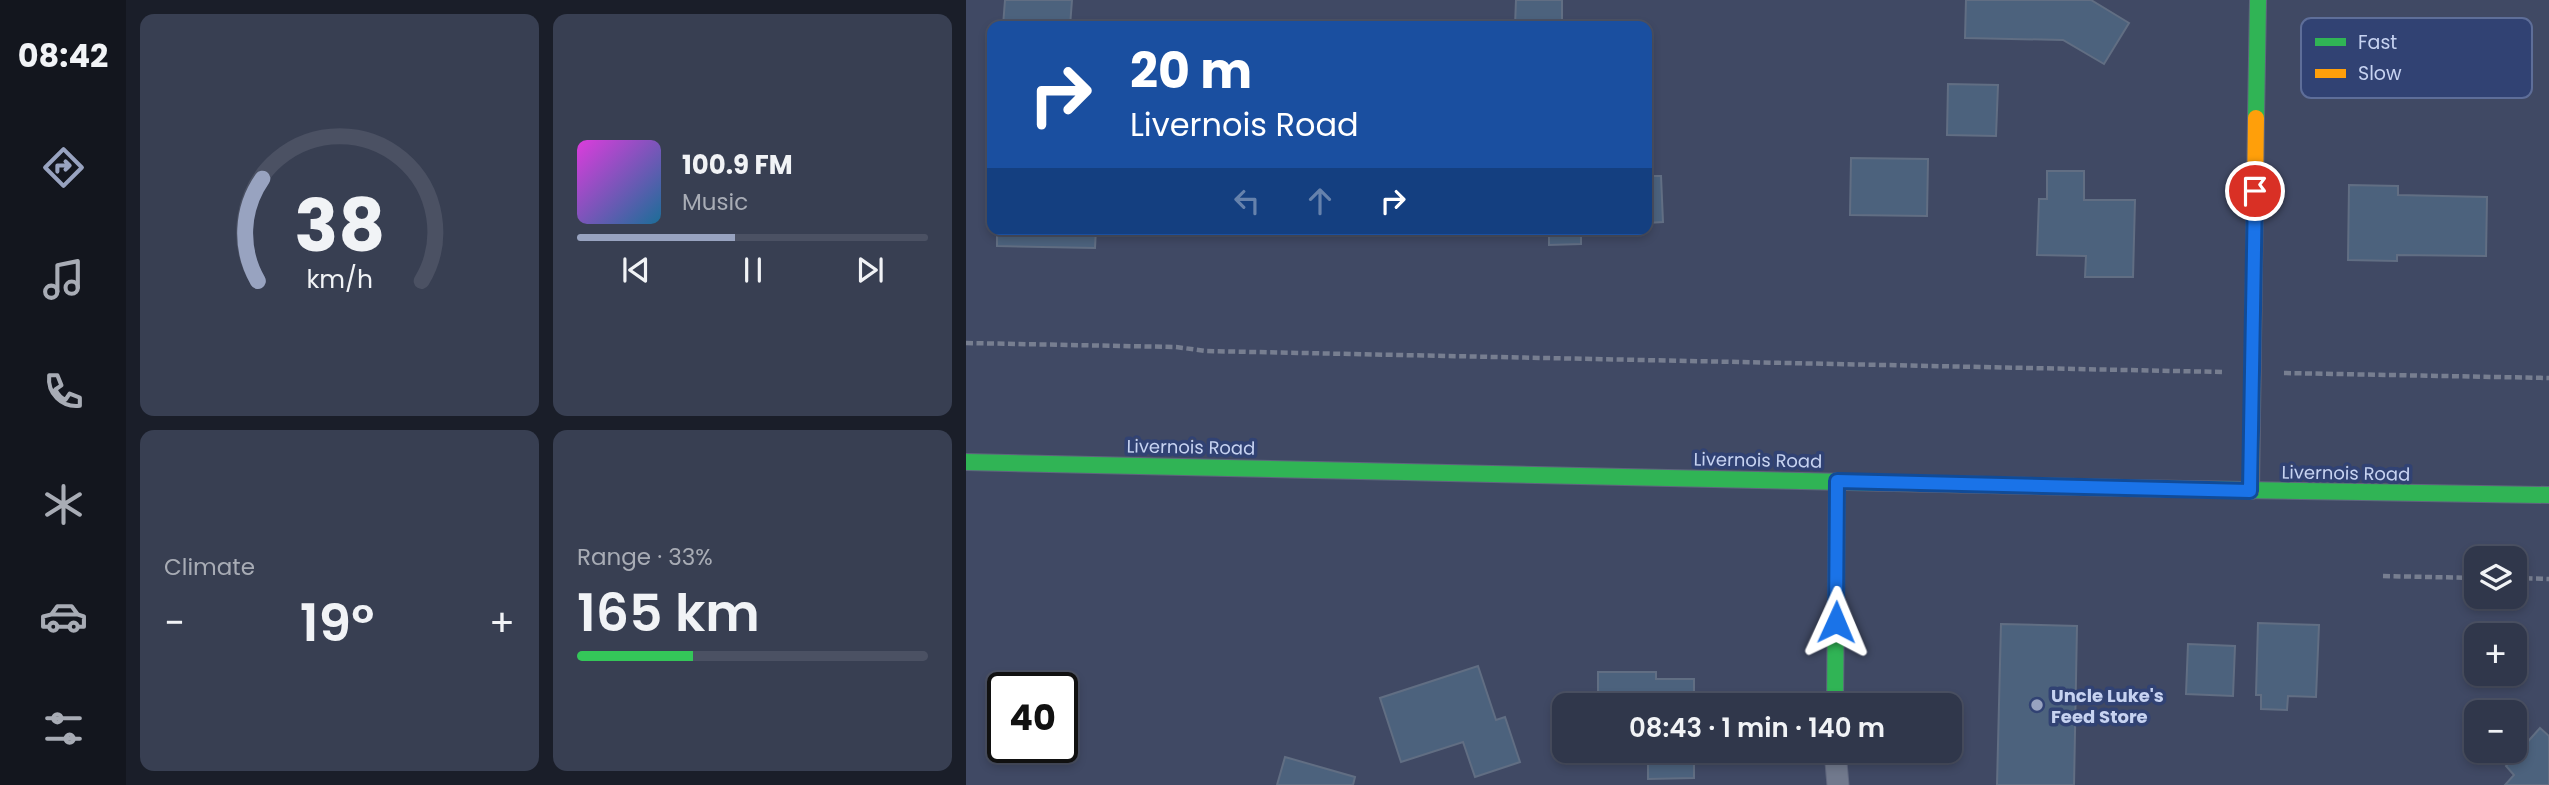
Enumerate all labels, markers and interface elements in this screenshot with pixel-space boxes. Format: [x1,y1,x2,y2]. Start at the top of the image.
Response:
legend [2301,18,2532,98]
text: Fast [2358,29,2397,56]
text: 08:42 [18,33,108,78]
text: 20 m [1130,37,1252,105]
icon: right [1015,49,1106,140]
text: Slow [2358,60,2402,87]
text: Livernois Road [1130,102,1359,147]
icon: directions [39,143,88,192]
text: 100.9 FM [682,147,793,183]
pin [2225,161,2285,221]
icon: arrive [2236,172,2274,210]
text: 38 [294,175,385,276]
icon: left [1228,182,1266,220]
icon: ahead [1301,182,1339,220]
icon: right [1374,182,1412,220]
text: Music [682,186,748,218]
icon: previous [617,251,655,289]
icon: pause [734,251,772,289]
icon: next [851,251,889,289]
icon: music [39,255,88,304]
text: km/h [306,262,373,297]
icon: phone [39,367,88,416]
street label: Livernois Road [1126,433,1256,461]
street label: Livernois Road [1693,446,1823,474]
street label: Livernois Road [2281,459,2411,487]
icon: climate [39,480,88,529]
text: Range · 33% [577,541,713,573]
map controls [2464,546,2527,763]
button: layers [2464,546,2527,609]
text: Climate [164,551,255,583]
text: 165 km [577,576,760,649]
position arrow [1799,585,1873,659]
text: 19° [300,586,374,659]
icon: car [39,592,88,641]
text: − [164,596,185,649]
text: + [489,596,515,649]
button: + [2464,623,2527,686]
speed limit sign: 40 [987,672,1078,763]
place label: Uncle Luke's Feed Store [2051,683,2164,729]
marker: Uncle Luke's Feed Store [2029,697,2045,713]
button: − [2464,700,2527,763]
icon: filters [39,704,88,753]
text: 08:43 · 1 min · 140 m [1629,710,1885,746]

